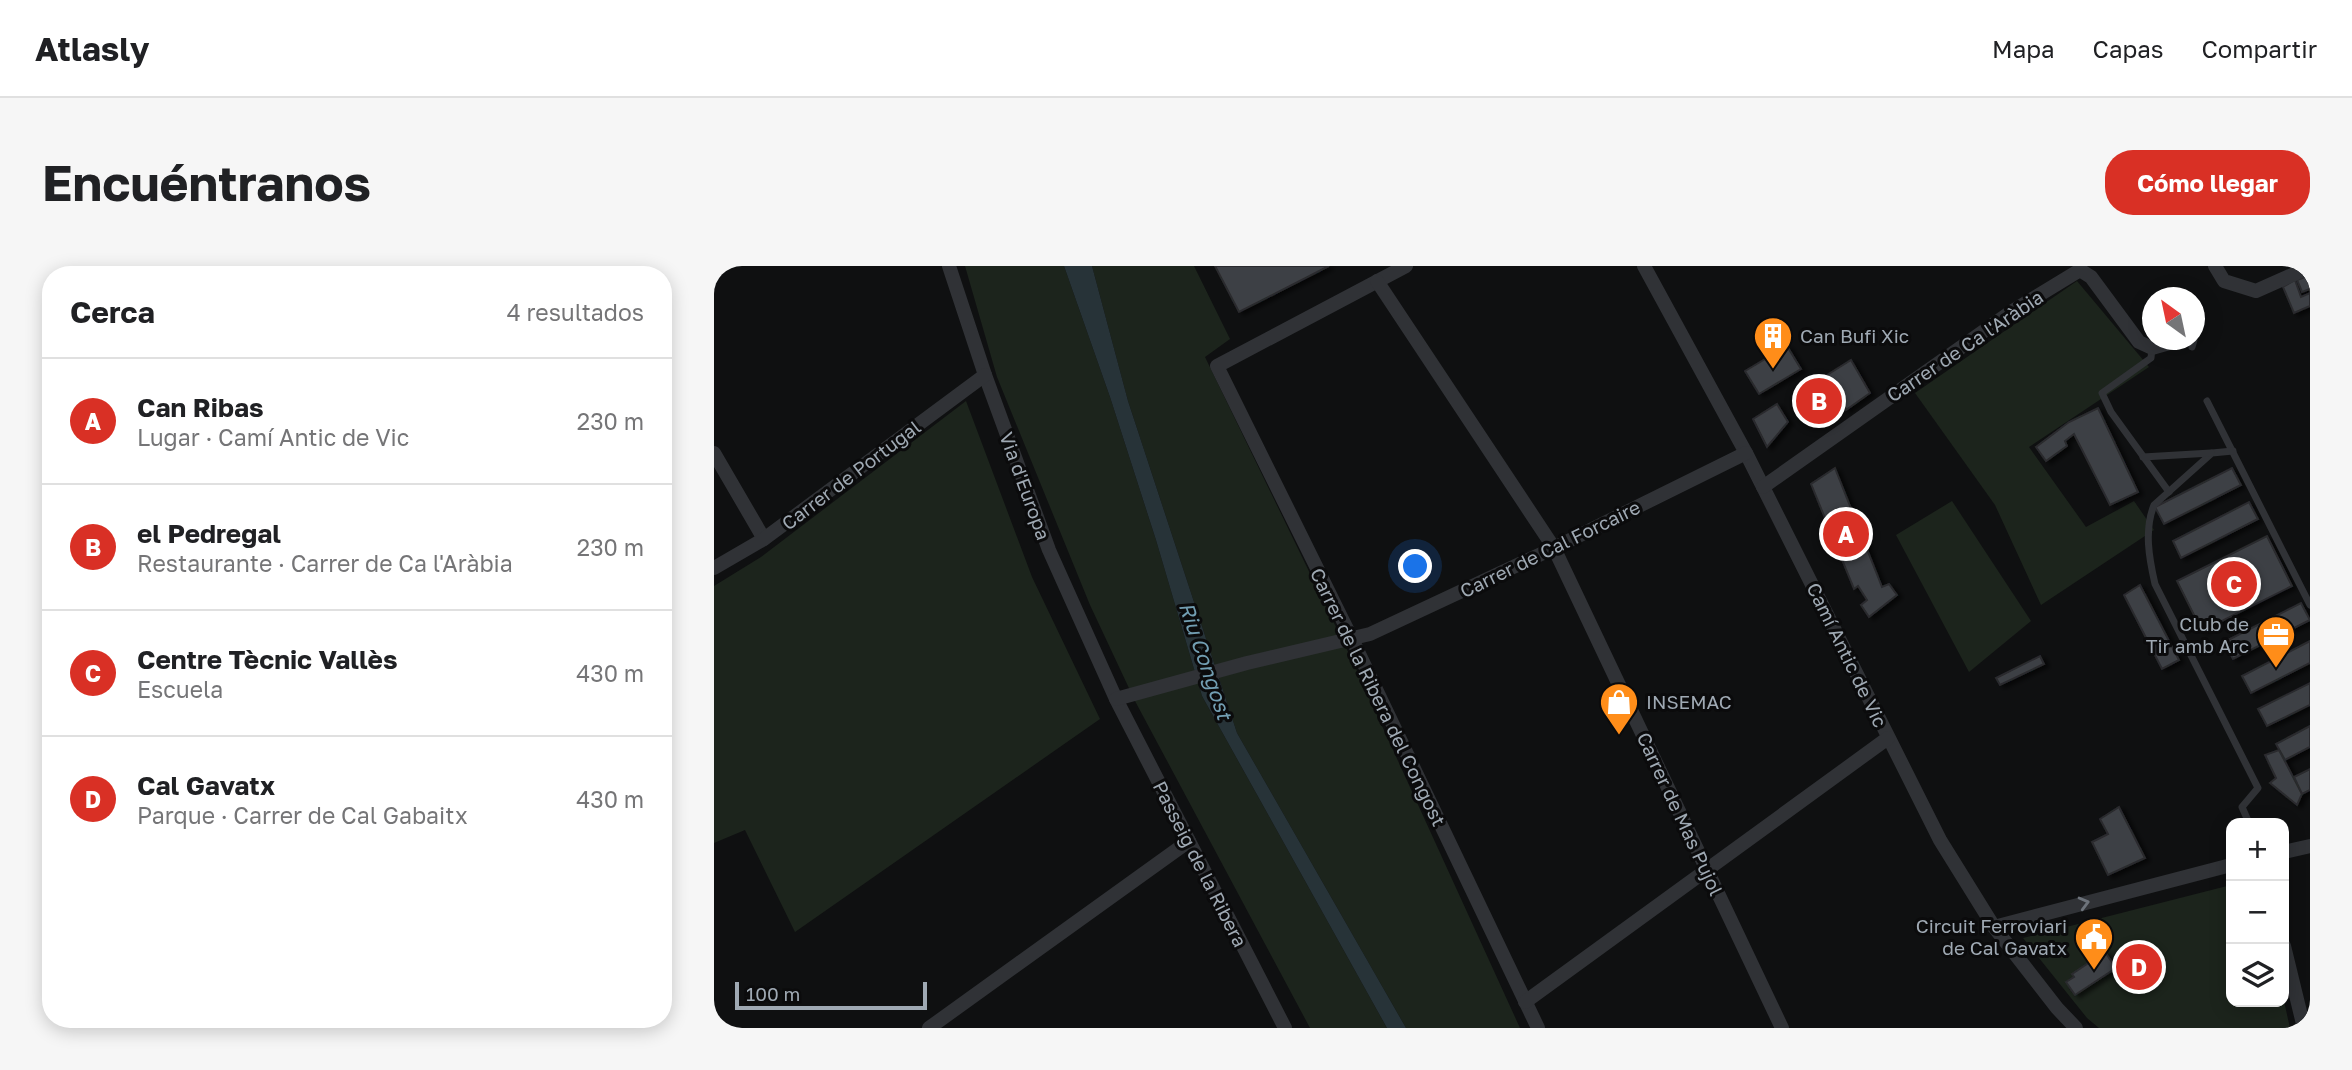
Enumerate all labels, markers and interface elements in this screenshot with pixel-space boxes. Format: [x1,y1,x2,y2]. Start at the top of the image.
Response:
text: Atlasly [35,29,150,68]
text: Mapa [1992,34,2055,63]
text: Capas [2093,34,2163,63]
text: Compartir [2201,34,2317,63]
button: Cómo llegar [2105,150,2310,215]
text: Encuéntranos [42,153,371,212]
street label: Carrer de Ca l'Aràbia [1882,285,2047,406]
north arrow [2142,287,2205,350]
text: Cerca [70,294,155,330]
text: 4 resultados [507,298,644,326]
building icon: Can Bufi Xic [1752,315,1794,370]
place label: Can Bufi Xic [1800,324,1909,347]
pin: B [1796,375,1842,427]
text: Can Ribas [137,392,264,423]
text: A [85,407,101,435]
text: 230 m [577,407,644,435]
street label: Carrer de Portugal [777,415,925,534]
text: Lugar · Camí Antic de Vic [137,423,409,451]
street label: Via d'Europa [995,429,1056,543]
street label: Carrer de Cal Forcaire [1456,495,1644,602]
pin: A [1823,508,1869,560]
text: el Pedregal [137,518,281,549]
text: B [85,533,101,561]
text: 230 m [577,533,644,561]
text: Restaurante · Carrer de Ca l'Aràbia [137,549,513,577]
your location [1398,549,1432,583]
pin: C [2211,558,2257,610]
street label: Carrer de la Ribera del Congost [1306,564,1451,830]
street label: Camí Antic de Vic [1802,579,1892,731]
water label: Riu Congost [1174,598,1239,725]
place label: Club de Tir amb Arc [2146,612,2249,657]
office icon: Club de Tir amb Arc [2255,614,2297,669]
text: Centre Tècnic Vallès [137,644,398,675]
text: C [85,659,101,687]
text: 430 m [576,659,644,687]
text: Escuela [137,675,223,703]
shop icon: INSEMAC [1598,681,1640,736]
place label: INSEMAC [1646,690,1732,713]
street label: Carrer de Mas Pujol [1633,729,1728,899]
text: Cal Gavatx [137,770,275,801]
street label: Passeig de la Ribera [1149,777,1252,951]
text: D [85,785,101,813]
text: 430 m [576,785,644,813]
text: Parque · Carrer de Cal Gabaitx [137,801,468,829]
map controls [2226,818,2289,1007]
button: + [2226,818,2289,881]
button: − [2226,881,2289,944]
one-way arrow [2078,897,2090,911]
place label: Circuit Ferroviari de Cal Gavatx [1916,914,2067,959]
public building icon: Circuit Ferroviari de Cal Gavatx [2073,916,2115,971]
pin: D [2116,941,2162,993]
button: layers [2226,944,2289,1007]
scale bar [735,979,928,1011]
text: 100 m [746,982,800,1005]

